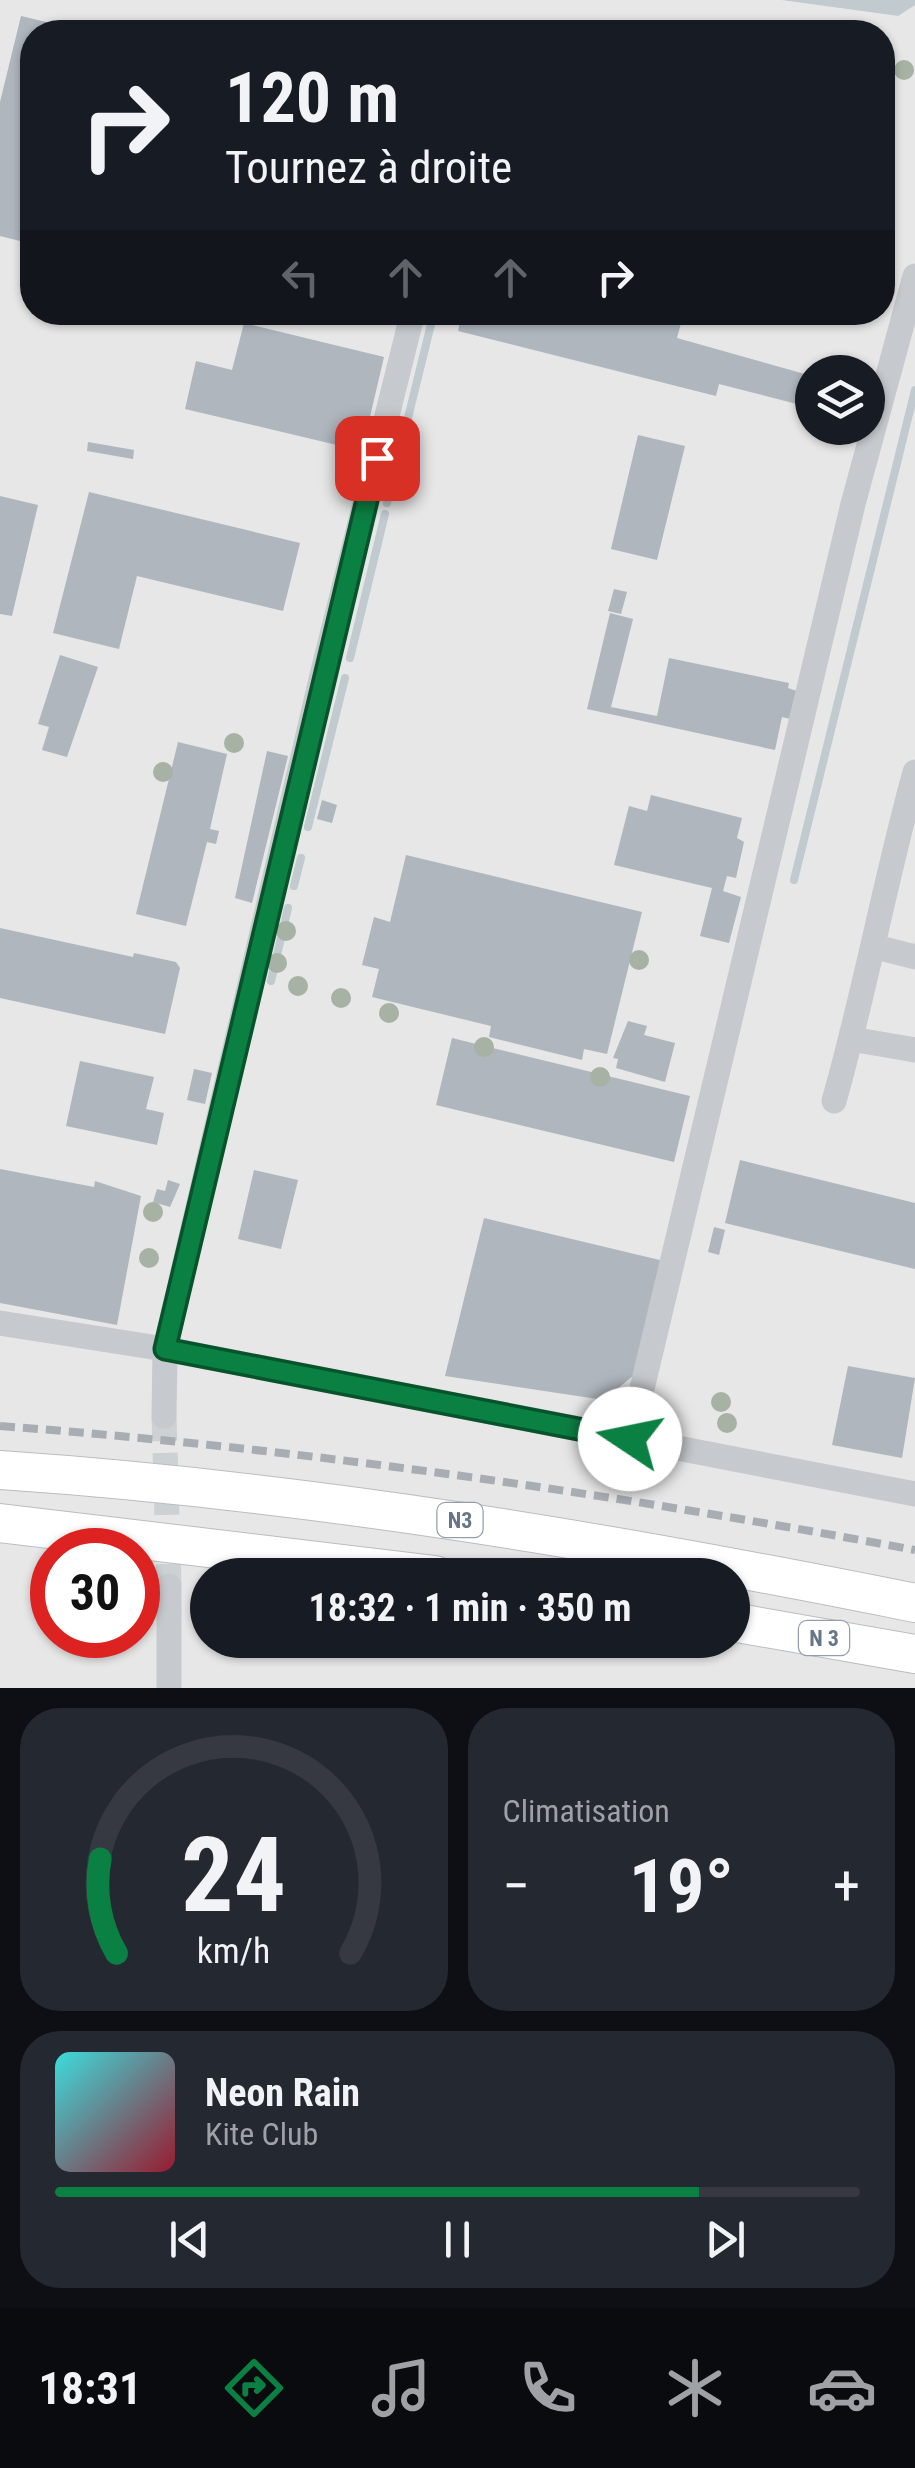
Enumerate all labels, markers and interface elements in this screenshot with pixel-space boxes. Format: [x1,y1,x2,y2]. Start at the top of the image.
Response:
text: 120 m [225,57,399,139]
icon: right [60,60,190,190]
text: Tournez à droite [225,141,512,194]
icon: left [273,250,328,305]
icon: ahead [378,250,433,305]
icon: ahead [483,250,538,305]
icon: right [588,250,643,305]
map controls [795,355,885,445]
button: layers [795,355,885,445]
pin [335,416,420,501]
icon: arrive [350,431,405,486]
position arrow [578,1387,682,1491]
road number: N3 [438,1503,482,1537]
speed limit sign: 30 [30,1528,160,1658]
text: 18:32 · 1 min · 350 m [309,1586,631,1630]
road number: N 3 [799,1621,849,1655]
text: Climatisation [503,1792,670,1830]
text: 24 [181,1815,286,1936]
text: 19° [629,1842,734,1930]
text: − [503,1854,530,1918]
text: + [833,1854,860,1918]
text: km/h [197,1930,271,1972]
text: Neon Rain [205,2071,360,2115]
text: Kite Club [205,2115,318,2153]
icon: previous [162,2212,217,2267]
icon: pause [430,2212,485,2267]
icon: next [698,2212,753,2267]
icon: directions [219,2353,289,2423]
icon: music [366,2353,436,2423]
icon: phone [513,2353,583,2423]
icon: climate [660,2353,730,2423]
icon: car [807,2353,877,2423]
text: 18:31 [38,2362,142,2415]

